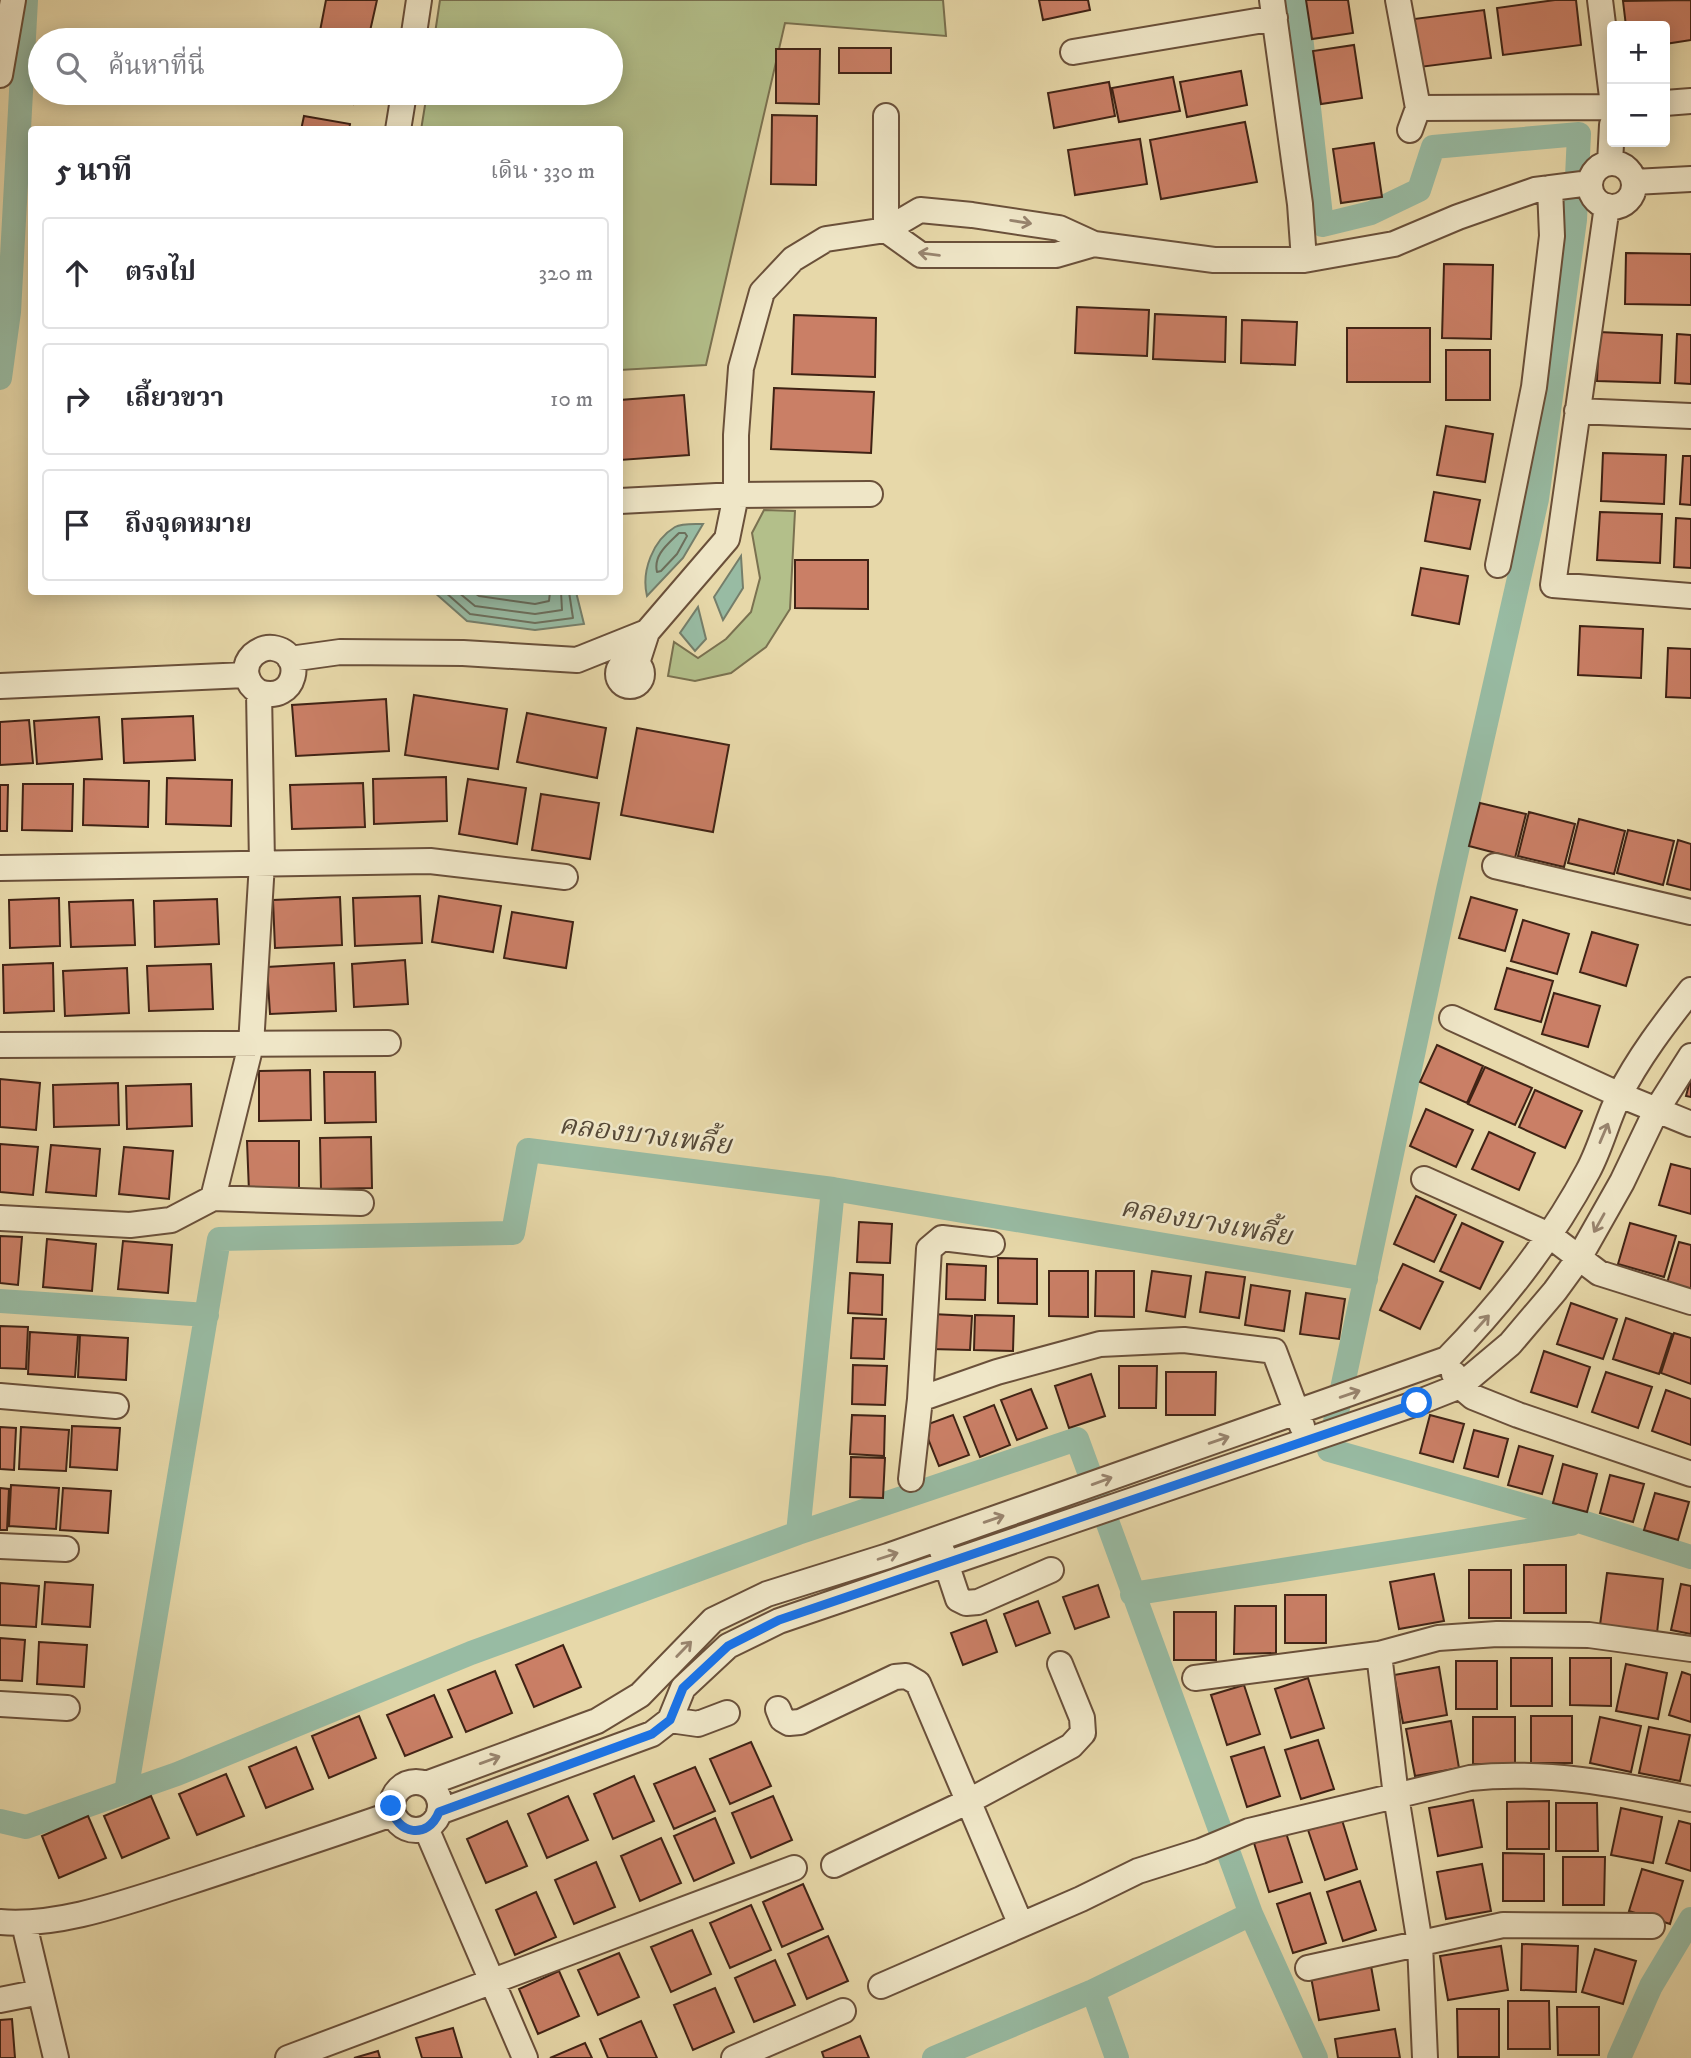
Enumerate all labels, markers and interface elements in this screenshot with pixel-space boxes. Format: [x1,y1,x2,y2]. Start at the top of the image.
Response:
map controls [1607,21,1670,147]
button: + [1607,21,1670,84]
search box [28,28,623,105]
icon: search [52,48,90,86]
text: ค้นหาที่นี่ [108,50,205,83]
button: − [1607,84,1670,147]
text: 5 นาที [56,153,132,190]
text: เดิน · 330 m [490,157,595,186]
one-way arrow [1009,216,1032,229]
one-way arrow [918,248,941,261]
icon: ahead [58,254,96,292]
text: ตรงไป [125,256,196,289]
text: 320 m [539,259,593,288]
icon: right [58,380,96,418]
text: เลี้ยวขวา [125,382,224,415]
text: 10 m [550,385,593,414]
icon: arrive [58,506,96,544]
text: ถึงจุดหมาย [125,508,252,541]
water label: คลองบางเพลี้ย [557,1103,736,1163]
one-way arrow [1598,1122,1611,1144]
water label: คลองบางเพลี้ย [1118,1186,1297,1255]
one-way arrow [1592,1212,1606,1232]
one-way arrow [1473,1315,1490,1332]
one-way arrow [1339,1387,1361,1400]
route start [1401,1387,1432,1418]
one-way arrow [1208,1433,1230,1445]
one-way arrow [1091,1474,1113,1487]
one-way arrow [982,1512,1004,1524]
one-way arrow [876,1549,898,1561]
one-way arrow [676,1641,693,1658]
one-way arrow [479,1753,501,1766]
route end [375,1790,406,1821]

